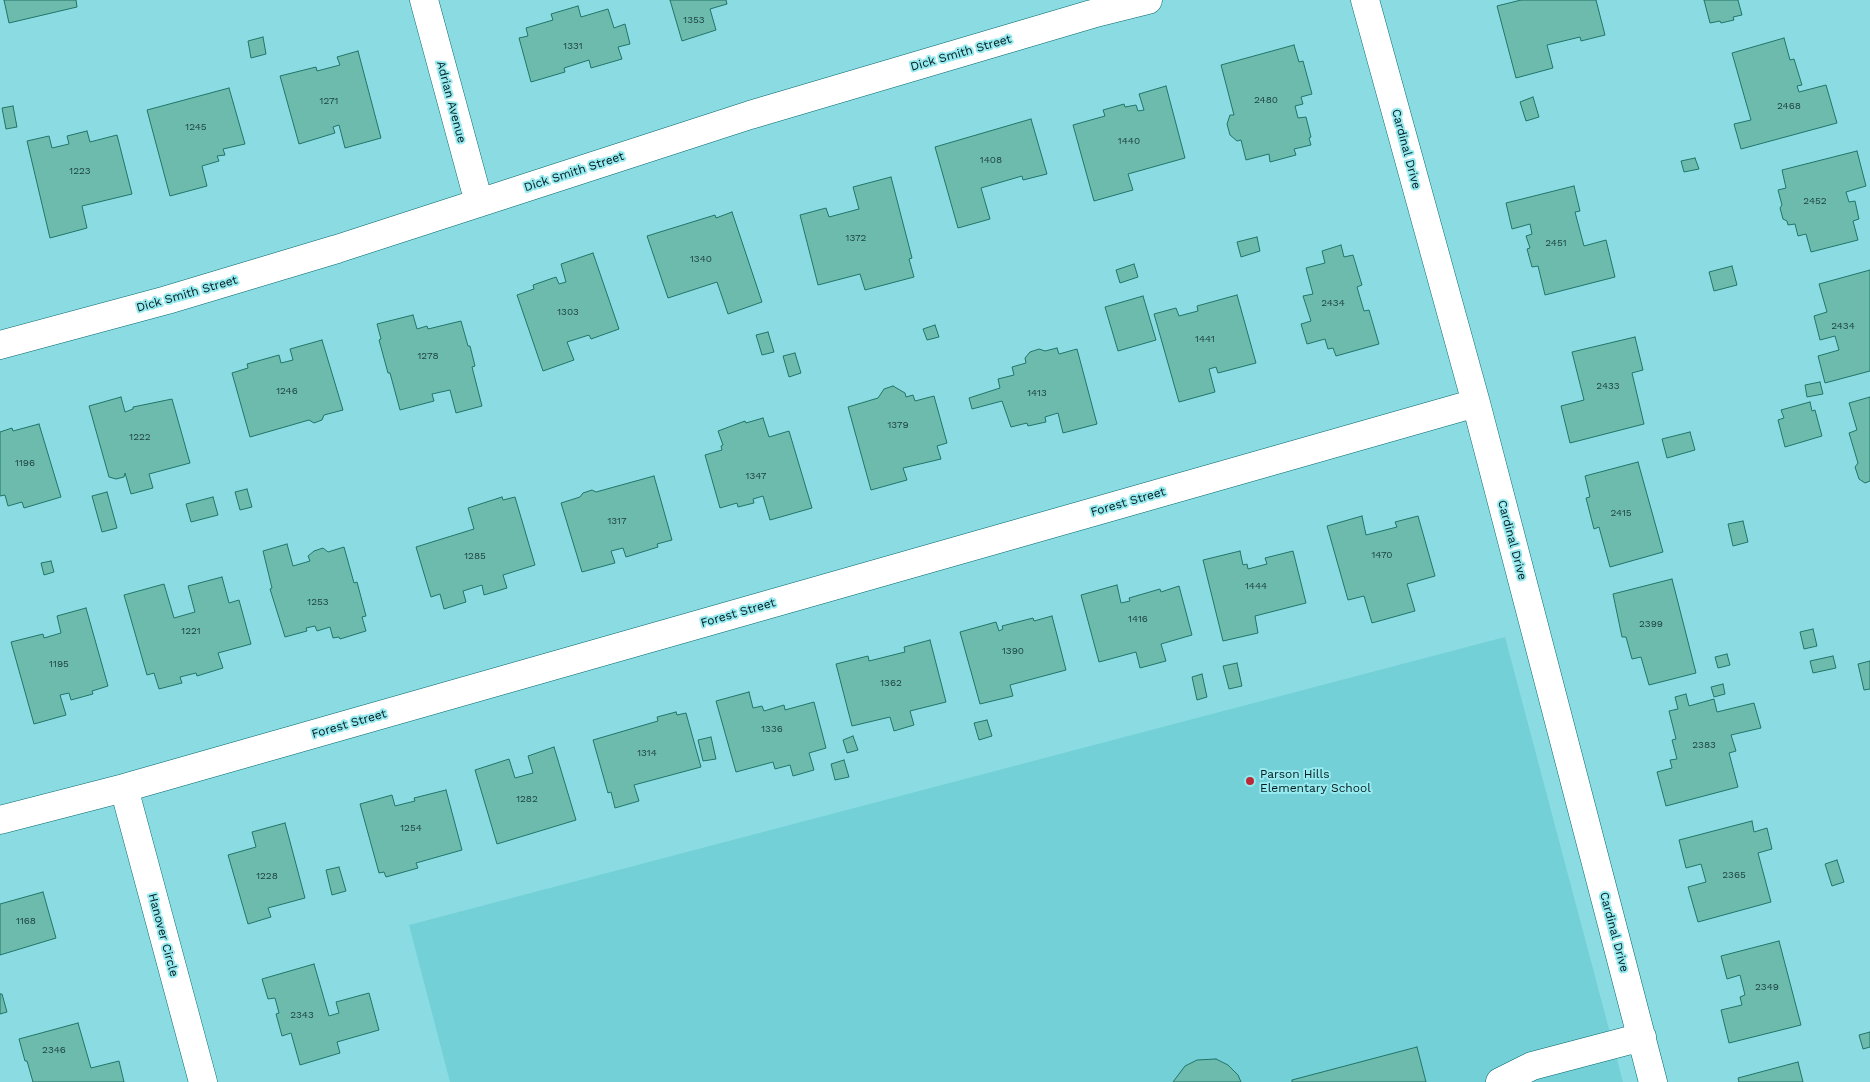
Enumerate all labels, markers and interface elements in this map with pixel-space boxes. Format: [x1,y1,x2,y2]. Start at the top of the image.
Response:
house number: 1353 [683,14,705,26]
street label: Dick Smith Street [909,32,1013,74]
house number: 1331 [563,40,583,52]
street label: Adrian Avenue [433,59,469,145]
house number: 2480 [1254,94,1278,106]
house number: 1271 [319,95,339,107]
house number: 2468 [1777,100,1801,112]
street label: Cardinal Drive [1388,107,1424,191]
house number: 1245 [185,121,207,133]
house number: 1440 [1118,135,1140,147]
street label: Dick Smith Street [522,149,626,195]
house number: 1408 [980,154,1002,166]
house number: 1223 [69,165,91,177]
house number: 2452 [1803,195,1827,207]
house number: 1372 [846,232,866,244]
house number: 2451 [1545,237,1567,249]
house number: 1340 [690,253,712,265]
street label: Dick Smith Street [135,273,239,315]
house number: 2434 [1321,297,1345,309]
house number: 1303 [557,306,579,318]
house number: 2434 [1831,320,1855,332]
house number: 1441 [1195,333,1215,345]
house number: 1278 [417,350,439,362]
house number: 2433 [1596,380,1620,392]
house number: 1246 [276,385,298,397]
house number: 1413 [1027,387,1047,399]
house number: 1379 [887,419,909,431]
house number: 1222 [129,431,151,443]
house number: 1196 [15,457,35,469]
house number: 1347 [746,470,766,482]
street label: Forest Street [1089,484,1167,520]
street label: Cardinal Drive [1494,498,1530,582]
house number: 2415 [1610,507,1632,519]
house number: 1317 [607,515,627,527]
house number: 1470 [1371,549,1393,561]
house number: 1285 [464,550,486,562]
house number: 1444 [1245,580,1267,592]
street label: Forest Street [699,595,777,631]
house number: 1253 [307,596,329,608]
house number: 1416 [1128,613,1148,625]
house number: 2399 [1639,618,1663,630]
house number: 1221 [181,625,201,637]
house number: 1390 [1002,645,1024,657]
house number: 1195 [49,658,69,670]
house number: 1362 [880,677,902,689]
street label: Forest Street [310,706,388,742]
house number: 1336 [761,723,783,735]
house number: 2383 [1692,739,1716,751]
house number: 1314 [637,747,657,759]
place label: Parson Hills Elementary School [1260,767,1371,795]
marker: Parson Hills Elementary School [1244,775,1256,787]
house number: 1282 [516,793,538,805]
house number: 1254 [400,822,422,834]
house number: 2365 [1722,869,1746,881]
house number: 1228 [256,870,278,882]
street label: Cardinal Drive [1596,890,1632,974]
street label: Hanover Circle [145,892,181,978]
house number: 1168 [16,915,36,927]
house number: 2349 [1755,981,1779,993]
house number: 2343 [290,1009,314,1021]
house number: 2346 [42,1044,66,1056]

